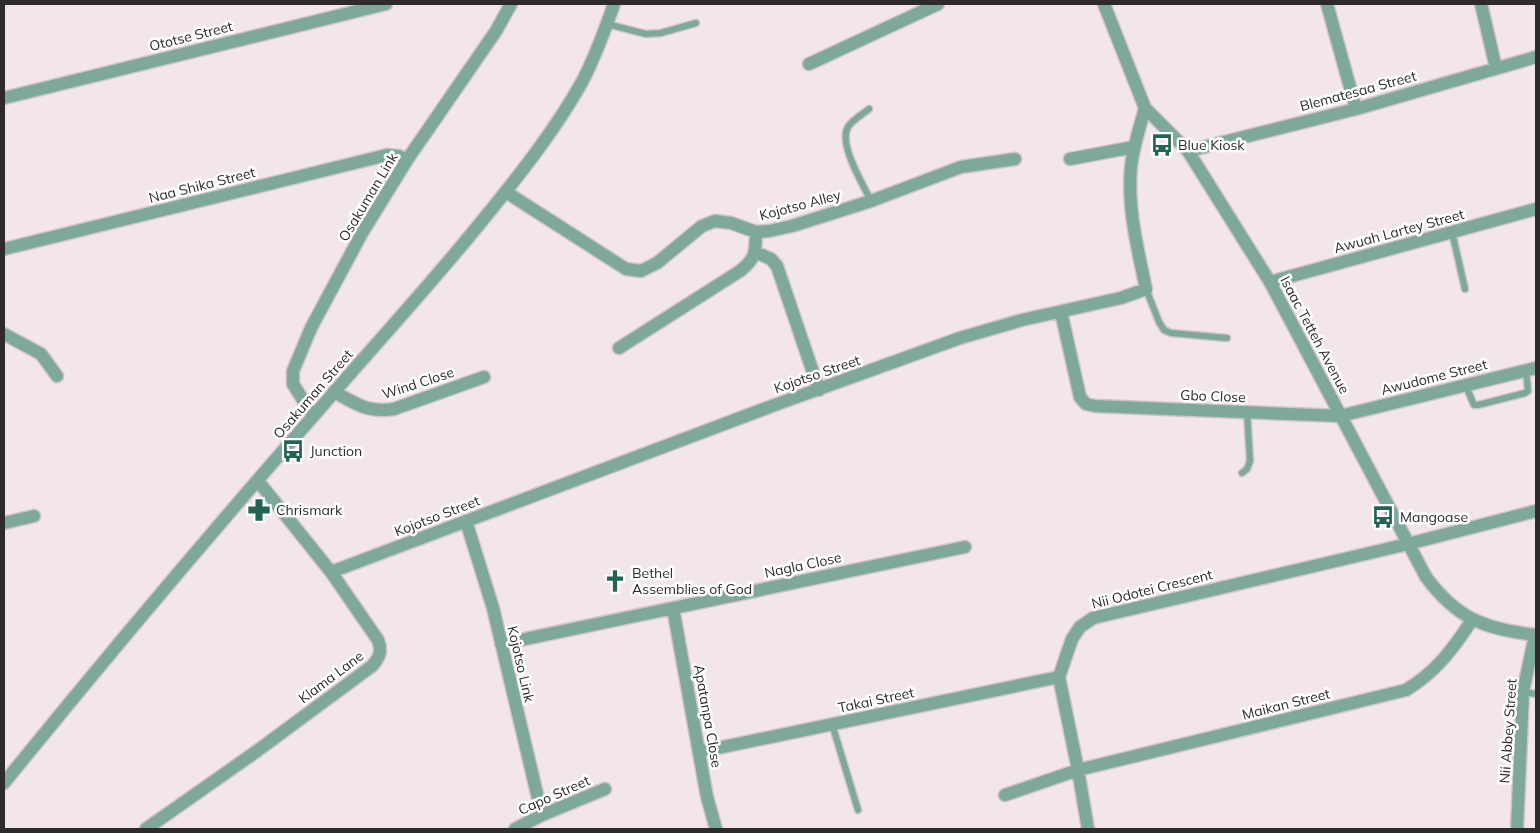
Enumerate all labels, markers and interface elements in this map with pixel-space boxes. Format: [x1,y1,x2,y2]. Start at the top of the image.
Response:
street label: Ototse Street [147,17,235,55]
street label: Blematesaa Street [1298,67,1418,115]
bus stop icon: Blue Kiosk [1149,132,1175,158]
place label: Blue Kiosk [1178,136,1245,154]
street label: Osakuman Link [334,149,402,245]
street label: Naa Shika Street [147,163,257,207]
street label: Kojotso Alley [757,185,843,224]
street label: Awuah Lartey Street [1332,205,1466,257]
street label: Isaac Tetteh Avenue [1276,273,1354,397]
street label: Osakuman Street [269,345,357,442]
street label: Kojotso Street [771,351,863,397]
street label: Awudome Street [1379,355,1489,399]
street label: Wind Close [380,363,456,403]
street label: Gbo Close [1180,386,1246,406]
bus stop icon: Junction [280,438,306,464]
place label: Junction [310,442,362,460]
street label: Kojotso Street [392,491,482,541]
pharmacy icon: Chrismark [246,497,272,523]
place label: Chrismark [276,501,343,519]
bus stop icon: Mangoase [1370,504,1396,530]
place label: Mangoase [1400,508,1468,526]
street label: Nagla Close [763,548,843,582]
place label: Bethel Assemblies of God [632,564,752,598]
street label: Nii Odotei Crescent [1090,565,1214,613]
church icon: Bethel Assemblies of God [602,568,628,594]
street label: Kojotso Link [503,624,539,705]
street label: Klama Lane [295,647,367,707]
street label: Apatanpa Close [690,663,726,769]
street label: Nii Abbey Street [1495,678,1521,784]
street label: Takai Street [836,683,916,717]
street label: Maikan Street [1240,684,1332,724]
street label: Capo Street [515,771,593,819]

